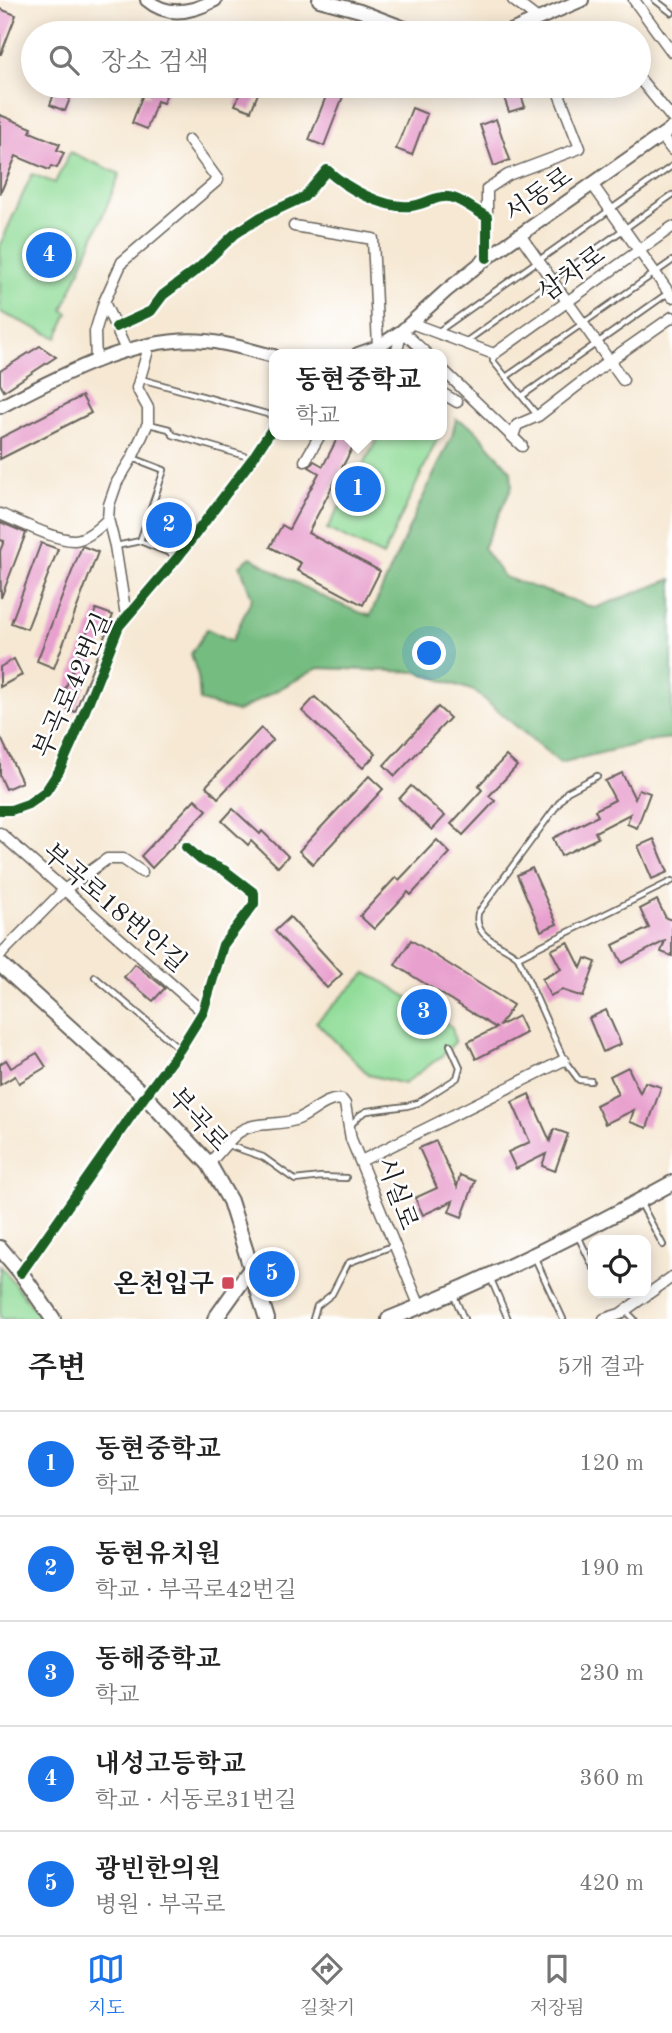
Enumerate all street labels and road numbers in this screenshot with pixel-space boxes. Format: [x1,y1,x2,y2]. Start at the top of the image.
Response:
street label: 서동로 [500,162,577,228]
street label: 삼차로 [533,240,610,307]
street label: 부곡로42번길 [28,609,117,762]
street label: 부곡로18번안길 [37,838,192,978]
street label: 부곡로 [163,1082,234,1157]
street label: 시실로 [371,1153,423,1234]

